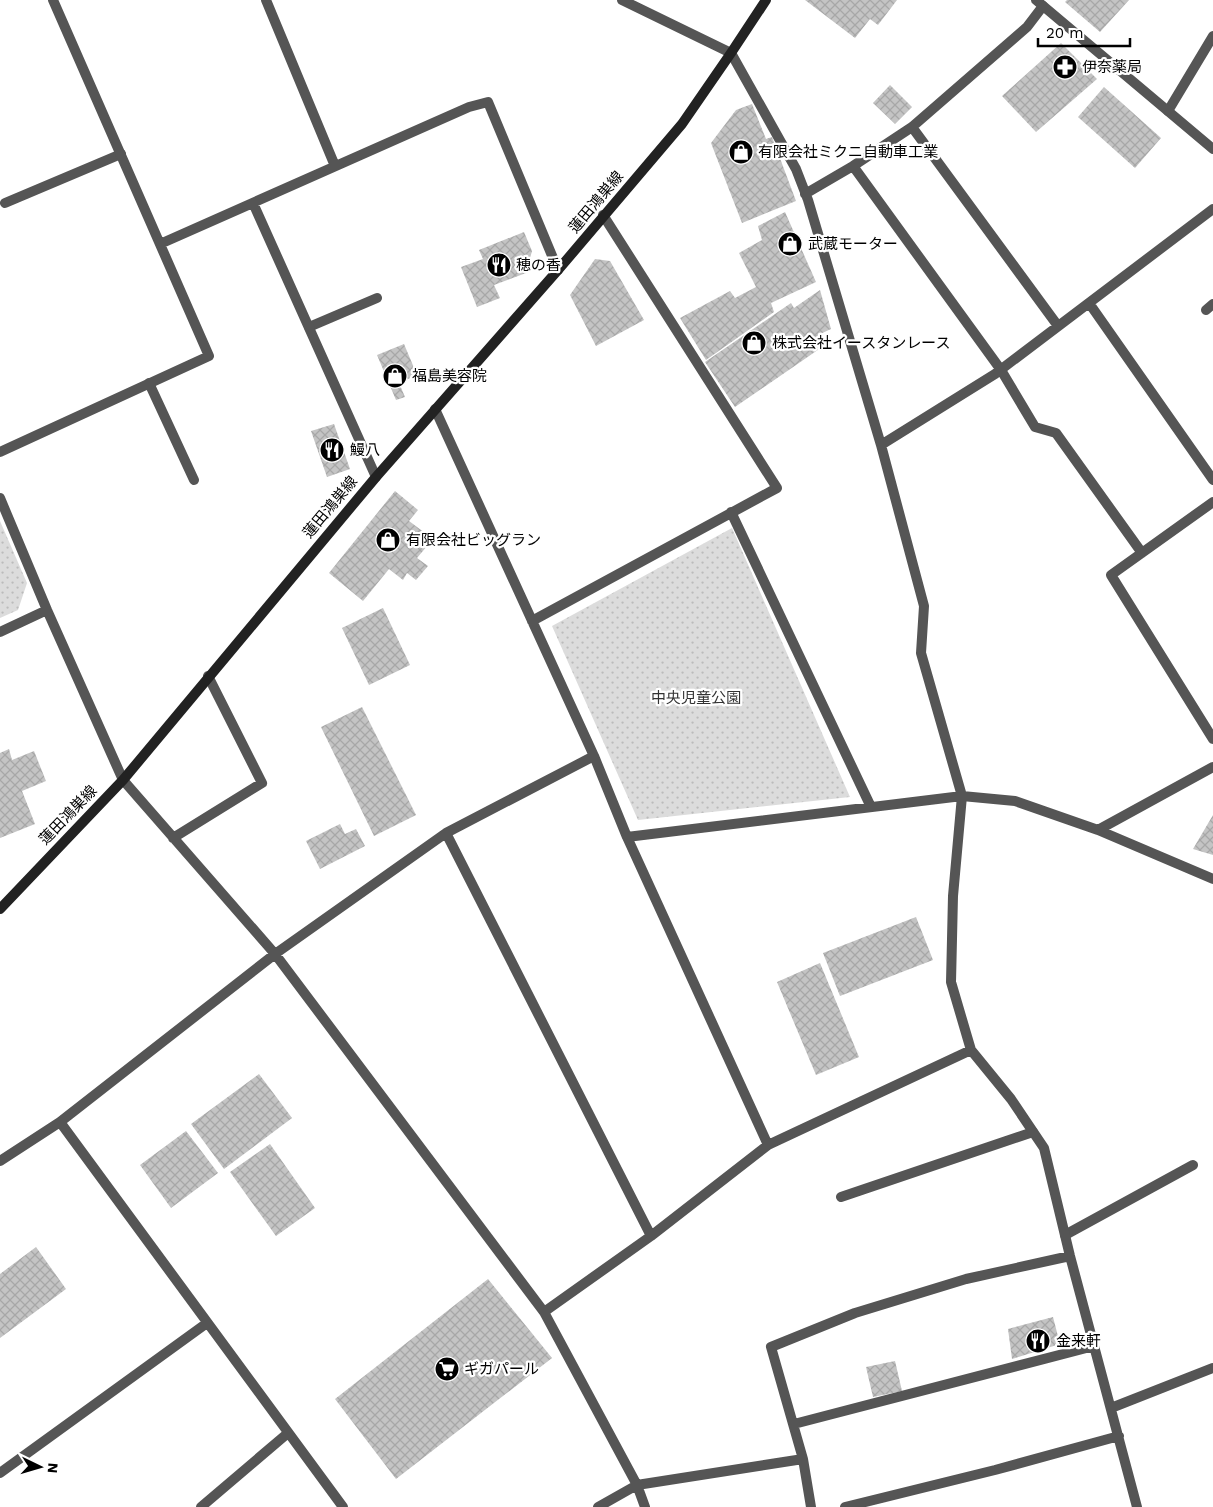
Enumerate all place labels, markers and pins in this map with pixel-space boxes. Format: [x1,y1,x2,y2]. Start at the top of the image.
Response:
pharmacy icon: 伊奈薬局 [1052,54,1078,80]
place label: 伊奈薬局 [1082,58,1142,76]
shop icon: 有限会社ミクニ自動車工業 [728,139,754,165]
place label: 有限会社ミクニ自動車工業 [758,143,938,161]
shop icon: 武蔵モーター [777,231,803,257]
place label: 武蔵モーター [808,235,898,253]
restaurant icon: 穂の香 [486,252,512,278]
place label: 穂の香 [516,256,561,274]
shop icon: 株式会社イースタンレース [741,330,767,356]
place label: 株式会社イースタンレース [772,334,951,352]
shop icon: 福島美容院 [382,363,408,389]
place label: 福島美容院 [412,367,487,385]
restaurant icon: 鰻八 [319,437,345,463]
place label: 鰻八 [350,441,380,459]
shop icon: 有限会社ビッグラン [375,527,401,553]
place label: 有限会社ビッグラン [406,531,541,549]
restaurant icon: 金来軒 [1025,1328,1051,1354]
place label: 金来軒 [1056,1332,1101,1350]
supermarket icon: ギガパール [434,1356,460,1382]
place label: ギガパール [464,1360,539,1378]

